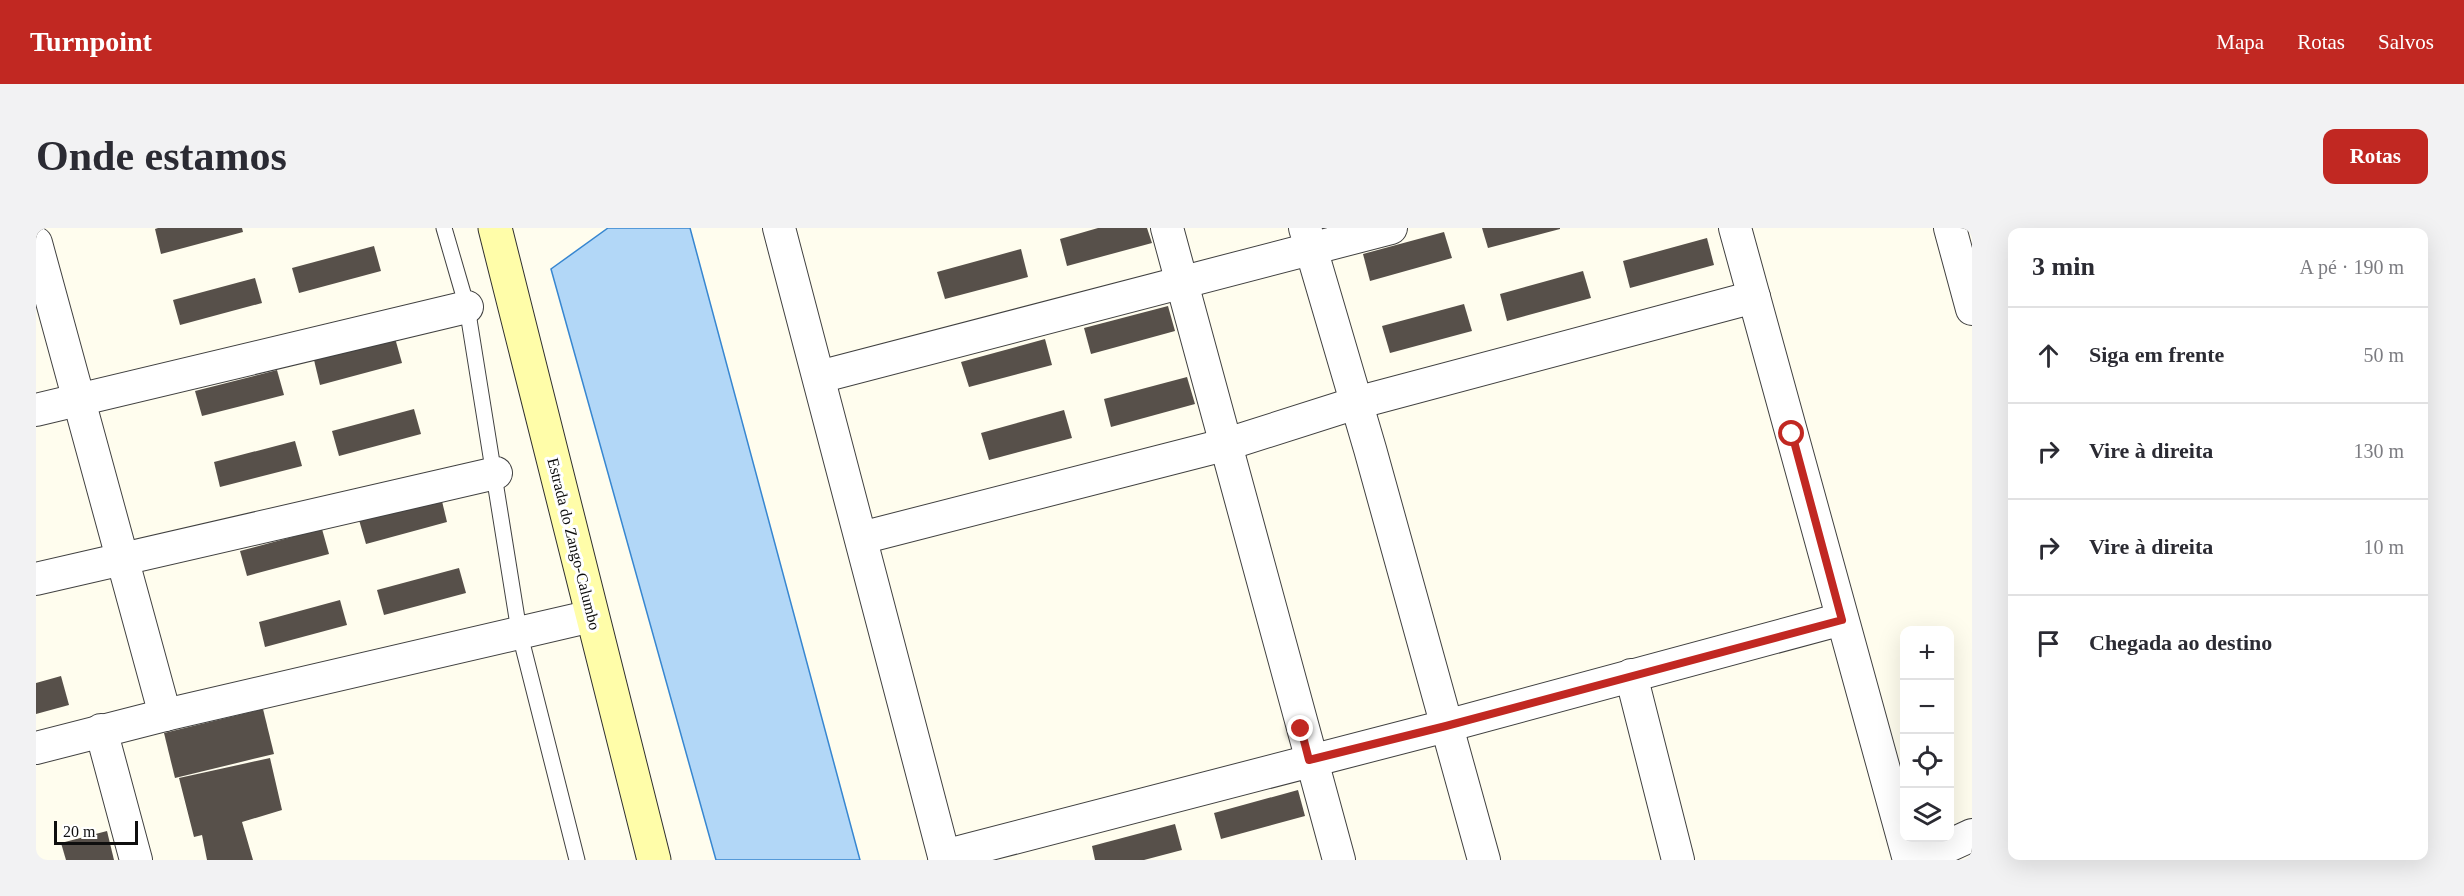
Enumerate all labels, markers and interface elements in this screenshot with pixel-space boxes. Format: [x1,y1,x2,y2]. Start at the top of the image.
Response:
text: Turnpoint [30,26,152,57]
text: Mapa [2216,30,2264,54]
text: Rotas [2297,30,2345,54]
text: Salvos [2378,30,2434,54]
button: Rotas [2323,129,2428,184]
text: Onde estamos [36,133,287,179]
text: 3 min [2032,252,2095,281]
text: A pé · 190 m [2300,256,2404,278]
icon: ahead [2032,339,2065,372]
text: Siga em frente [2089,342,2224,367]
text: 50 m [2363,344,2404,366]
route start [1778,420,1804,446]
icon: right [2032,435,2065,468]
text: Vire à direita [2089,438,2213,463]
text: 130 m [2353,440,2404,462]
street label: Estrada do Zango-Calumbo [543,456,604,632]
icon: right [2032,531,2065,564]
text: Vire à direita [2089,534,2213,559]
text: 10 m [2363,536,2404,558]
map controls [1900,626,1954,842]
button: + [1900,626,1954,680]
icon: arrive [2032,627,2065,660]
text: Chegada ao destino [2089,630,2272,655]
button: − [1900,680,1954,734]
route end [1287,715,1313,741]
button: locate [1900,734,1954,788]
button: layers [1900,788,1954,842]
scale bar [54,818,138,846]
text: 20 m [63,823,95,840]

